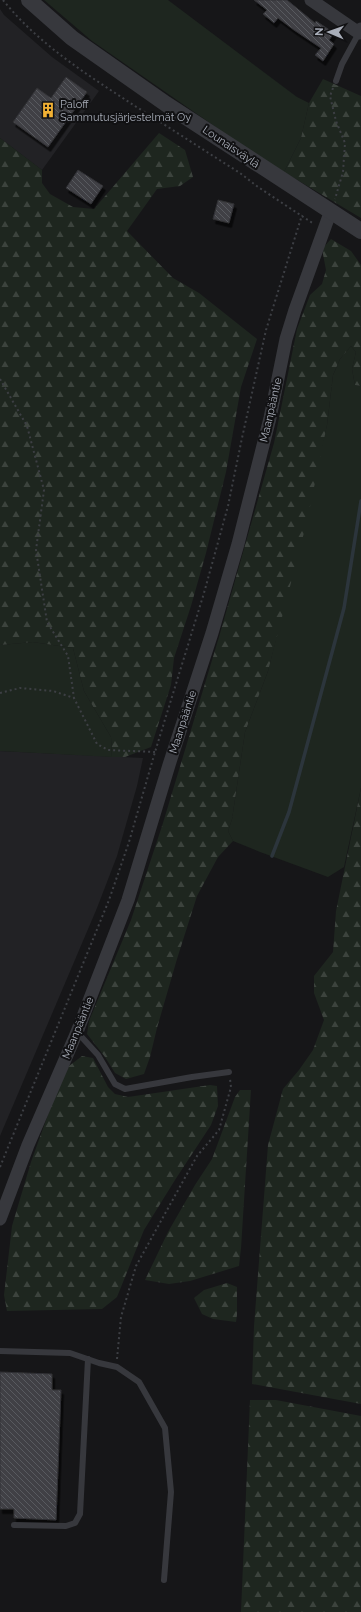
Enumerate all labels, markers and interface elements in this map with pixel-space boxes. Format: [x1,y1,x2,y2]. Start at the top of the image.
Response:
north arrow [309,12,349,52]
text: N [313,27,326,36]
place label: Paloff Sammutusjärjestelmät Oy [60,98,191,124]
building icon: Paloff Sammutusjärjestelmät Oy [39,101,57,119]
street label: Lounaisväylä [200,123,262,171]
street label: Maanpääntie [257,376,285,443]
street label: Maanpääntie [167,688,199,755]
street label: Maanpääntie [60,995,97,1061]

